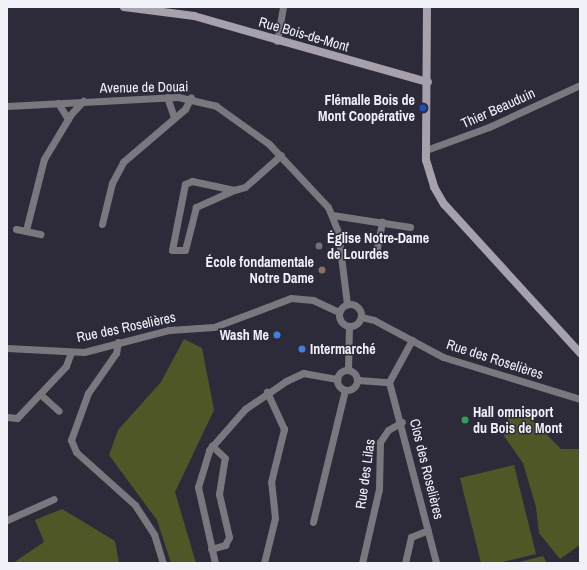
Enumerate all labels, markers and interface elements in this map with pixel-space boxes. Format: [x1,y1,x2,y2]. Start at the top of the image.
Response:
street label: Rue Bois-de-Mont [257,13,351,55]
street label: Avenue de Douai [100,78,188,96]
street label: Thier Beauduin [458,84,538,132]
place label: Flémalle Bois de Mont Coopérative [318,92,415,124]
marker: Flémalle Bois de Mont Coopérative [418,103,428,113]
place label: Église Notre-Dame de Lourdes [327,230,429,262]
marker: Église Notre-Dame de Lourdes [314,241,324,251]
place label: École fondamentale Notre Dame [206,254,314,286]
marker: École fondamentale Notre Dame [317,265,327,275]
street label: Rue des Roselières [75,308,177,346]
place label: Wash Me [220,327,269,343]
marker: Wash Me [272,330,282,340]
street label: Rue des Roselières [444,335,546,383]
place label: Intermarché [310,341,376,357]
marker: Intermarché [297,344,307,354]
place label: Hall omnisport du Bois de Mont [473,404,562,436]
marker: Hall omnisport du Bois de Mont [460,415,470,425]
street label: Clos des Roselières [406,417,448,521]
street label: Rue des Lilas [352,438,378,510]

